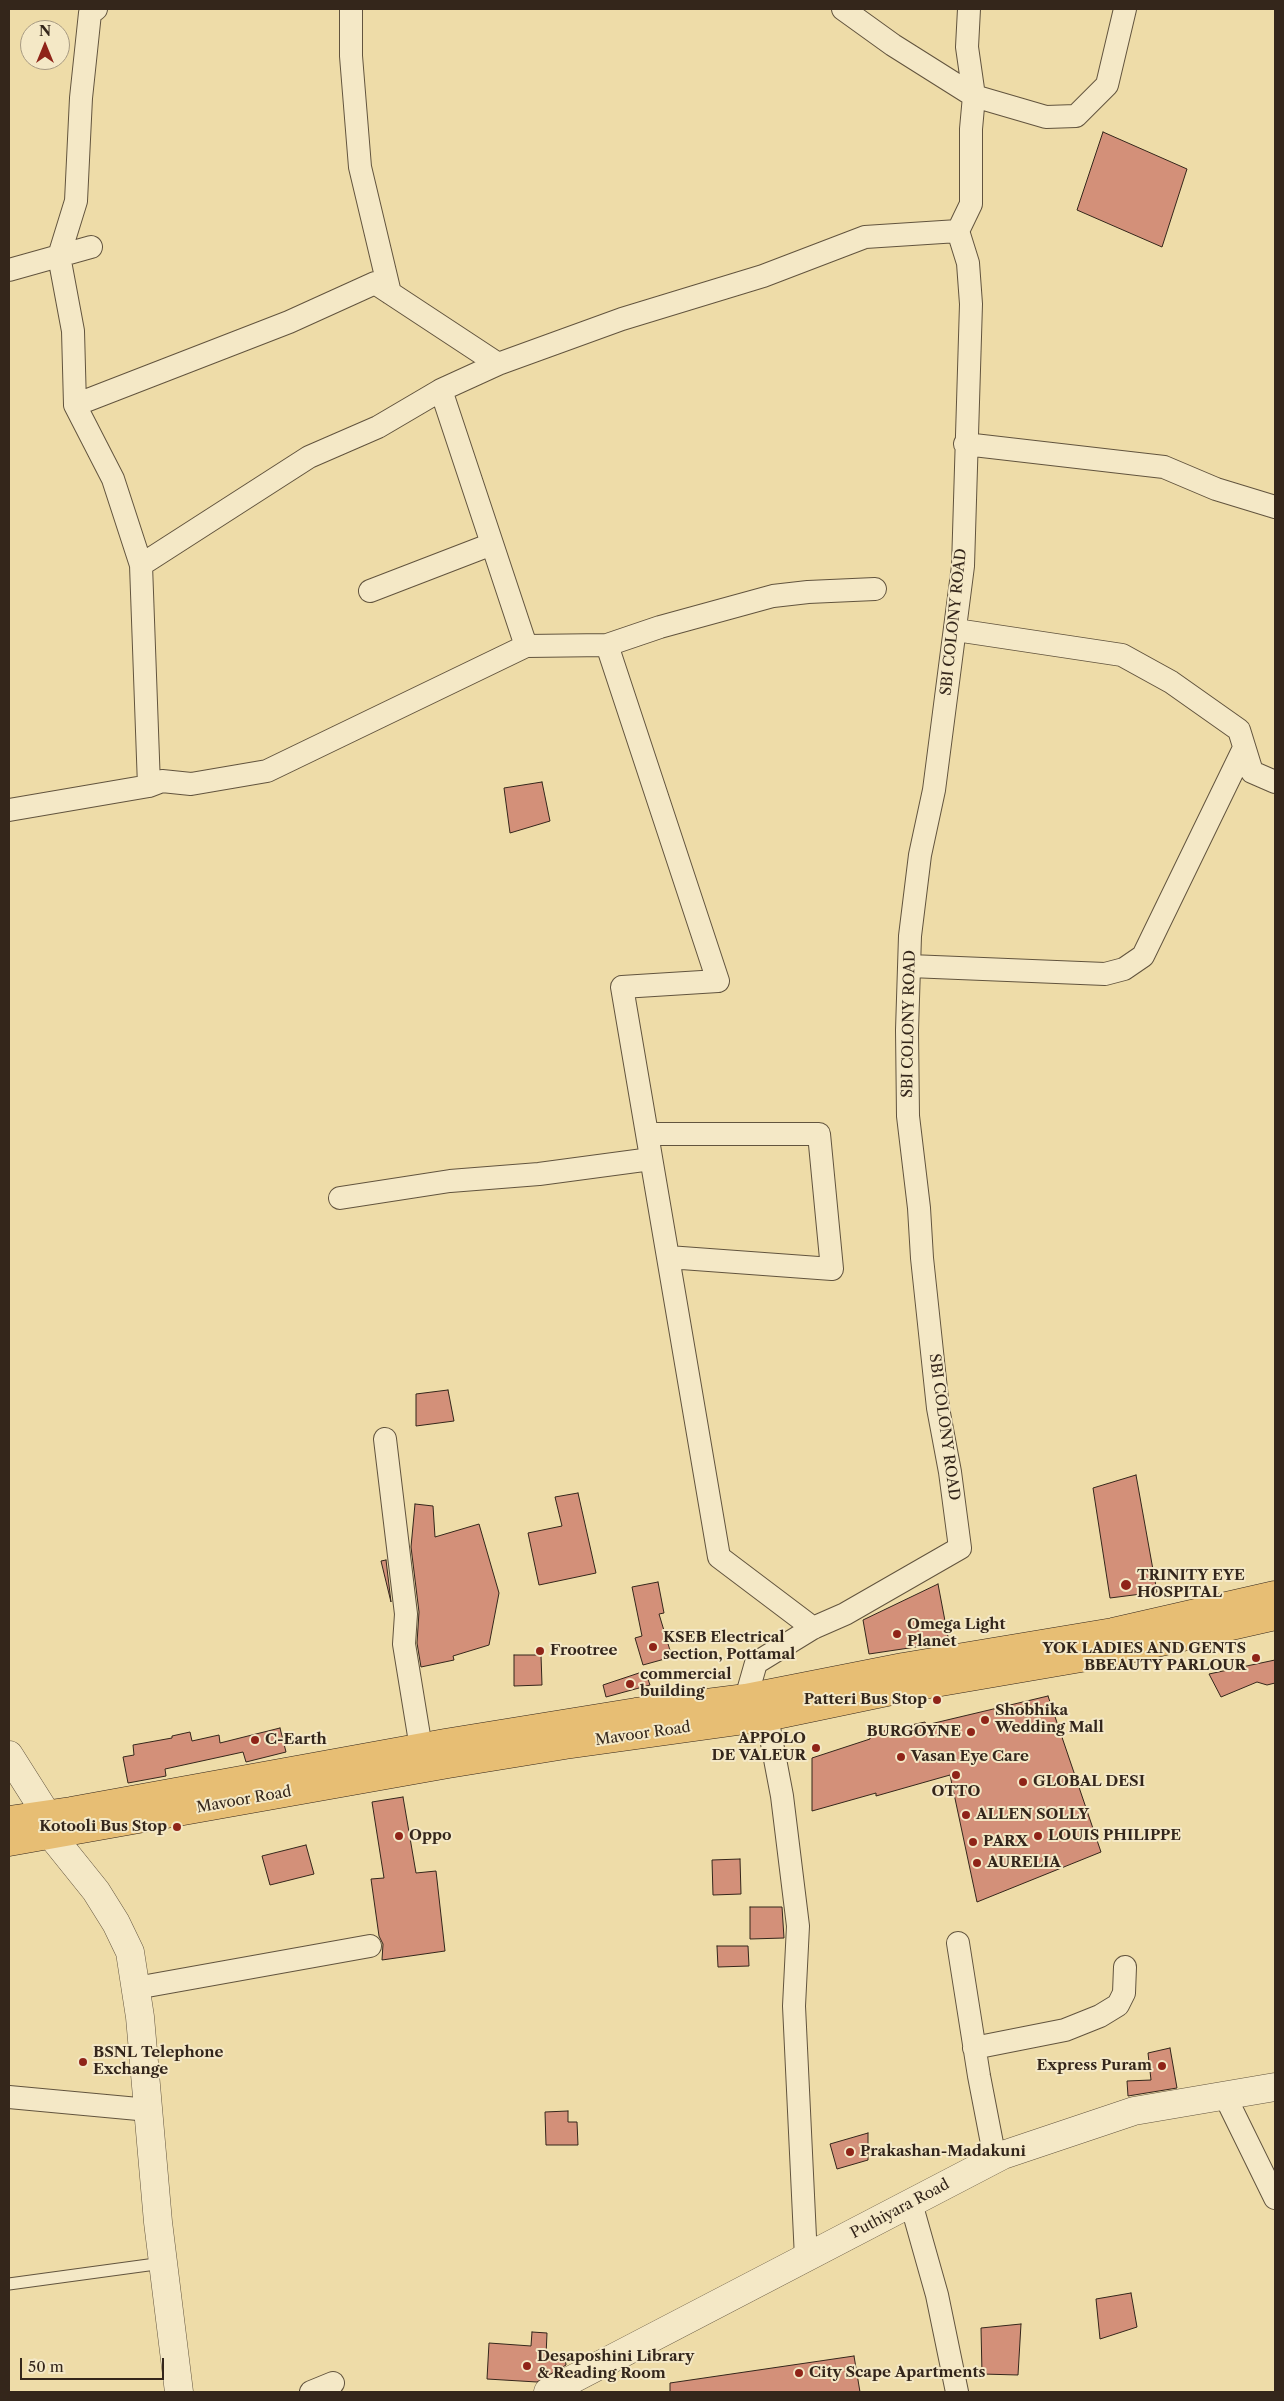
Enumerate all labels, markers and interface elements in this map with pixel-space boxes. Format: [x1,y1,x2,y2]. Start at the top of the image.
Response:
north arrow [20,20,70,70]
text: N [39,22,51,40]
street label: SBI COLONY ROAD [937,547,971,697]
street label: SBI COLONY ROAD [899,950,919,1098]
street label: SBI COLONY ROAD [925,1352,963,1502]
place label: TRINITY EYE HOSPITAL [1137,1567,1245,1602]
marker: TRINITY EYE HOSPITAL [1119,1578,1133,1592]
place label: Omega Light Planet [907,1616,1006,1651]
marker: Omega Light Planet [891,1628,903,1640]
place label: KSEB Electrical section, Pottamal [663,1629,795,1664]
place label: YOK LADIES AND GENTS BBEAUTY PARLOUR [1043,1640,1246,1675]
marker: KSEB Electrical section, Pottamal [647,1641,659,1653]
place label: Frootree [550,1642,617,1660]
marker: Frootree [534,1645,546,1657]
marker: YOK LADIES AND GENTS BBEAUTY PARLOUR [1250,1652,1262,1664]
place label: commercial building [640,1666,731,1701]
marker: commercial building [624,1678,636,1690]
place label: Patteri Bus Stop [804,1691,927,1709]
marker: Patteri Bus Stop [931,1694,943,1706]
place label: Shobhika Wedding Mall [995,1702,1104,1737]
marker: Shobhika Wedding Mall [979,1714,991,1726]
street label: Mavoor Road [594,1718,692,1750]
place label: BURGOYNE [866,1723,961,1741]
marker: BURGOYNE [965,1726,977,1738]
place label: APPOLO DE VALEUR [712,1730,806,1765]
place label: C-Earth [265,1731,327,1749]
marker: C-Earth [249,1734,261,1746]
marker: APPOLO DE VALEUR [810,1742,822,1754]
place label: Vasan Eye Care [911,1748,1029,1766]
marker: Vasan Eye Care [895,1751,907,1763]
marker: OTTO [950,1769,962,1781]
place label: GLOBAL DESI [1033,1773,1145,1791]
marker: GLOBAL DESI [1017,1776,1029,1788]
street label: Mavoor Road [195,1783,293,1817]
place label: OTTO [932,1783,980,1801]
place label: ALLEN SOLLY [976,1806,1089,1824]
marker: ALLEN SOLLY [960,1809,972,1821]
place label: Kotooli Bus Stop [39,1818,167,1836]
marker: Kotooli Bus Stop [171,1821,183,1833]
place label: Oppo [409,1827,452,1845]
place label: LOUIS PHILIPPE [1048,1827,1181,1845]
marker: Oppo [393,1830,405,1842]
marker: LOUIS PHILIPPE [1032,1830,1044,1842]
place label: PARX [983,1833,1028,1851]
marker: PARX [967,1836,979,1848]
place label: AURELIA [987,1854,1061,1872]
marker: AURELIA [971,1857,983,1869]
place label: BSNL Telephone Exchange [93,2044,223,2079]
marker: BSNL Telephone Exchange [77,2056,89,2068]
place label: Express Puram [1036,2057,1152,2075]
marker: Express Puram [1156,2060,1168,2072]
place label: Prakashan-Madakuni [860,2143,1026,2161]
marker: Prakashan-Madakuni [844,2146,856,2158]
street label: Puthiyara Road [847,2175,953,2243]
scale bar [22,2348,166,2380]
place label: Desaposhini Library & Reading Room [537,2348,694,2383]
text: 50 m [28,2357,64,2376]
marker: Desaposhini Library & Reading Room [521,2360,533,2372]
place label: City Scape Apartments [809,2364,986,2382]
marker: City Scape Apartments [793,2367,805,2379]

